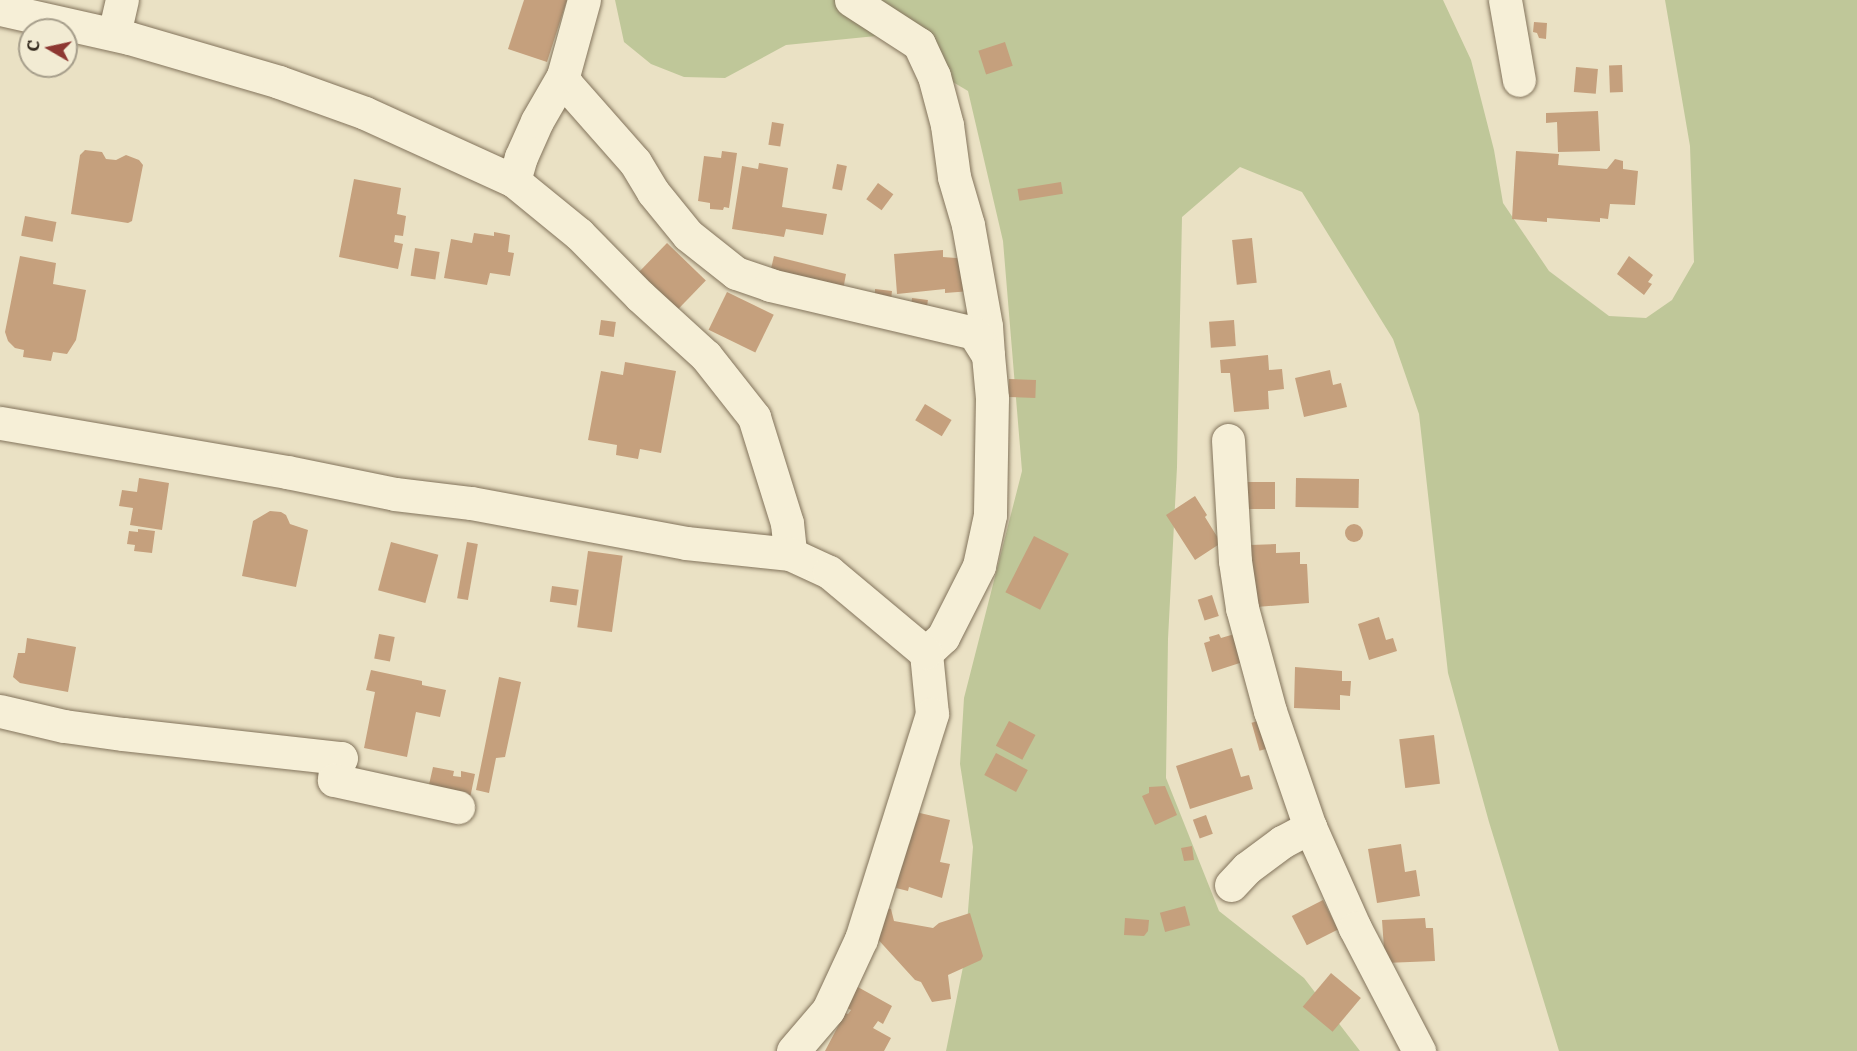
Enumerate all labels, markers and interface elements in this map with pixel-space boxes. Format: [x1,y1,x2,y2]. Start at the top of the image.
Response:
north arrow [18,18,78,78]
text: С [19,38,45,53]

